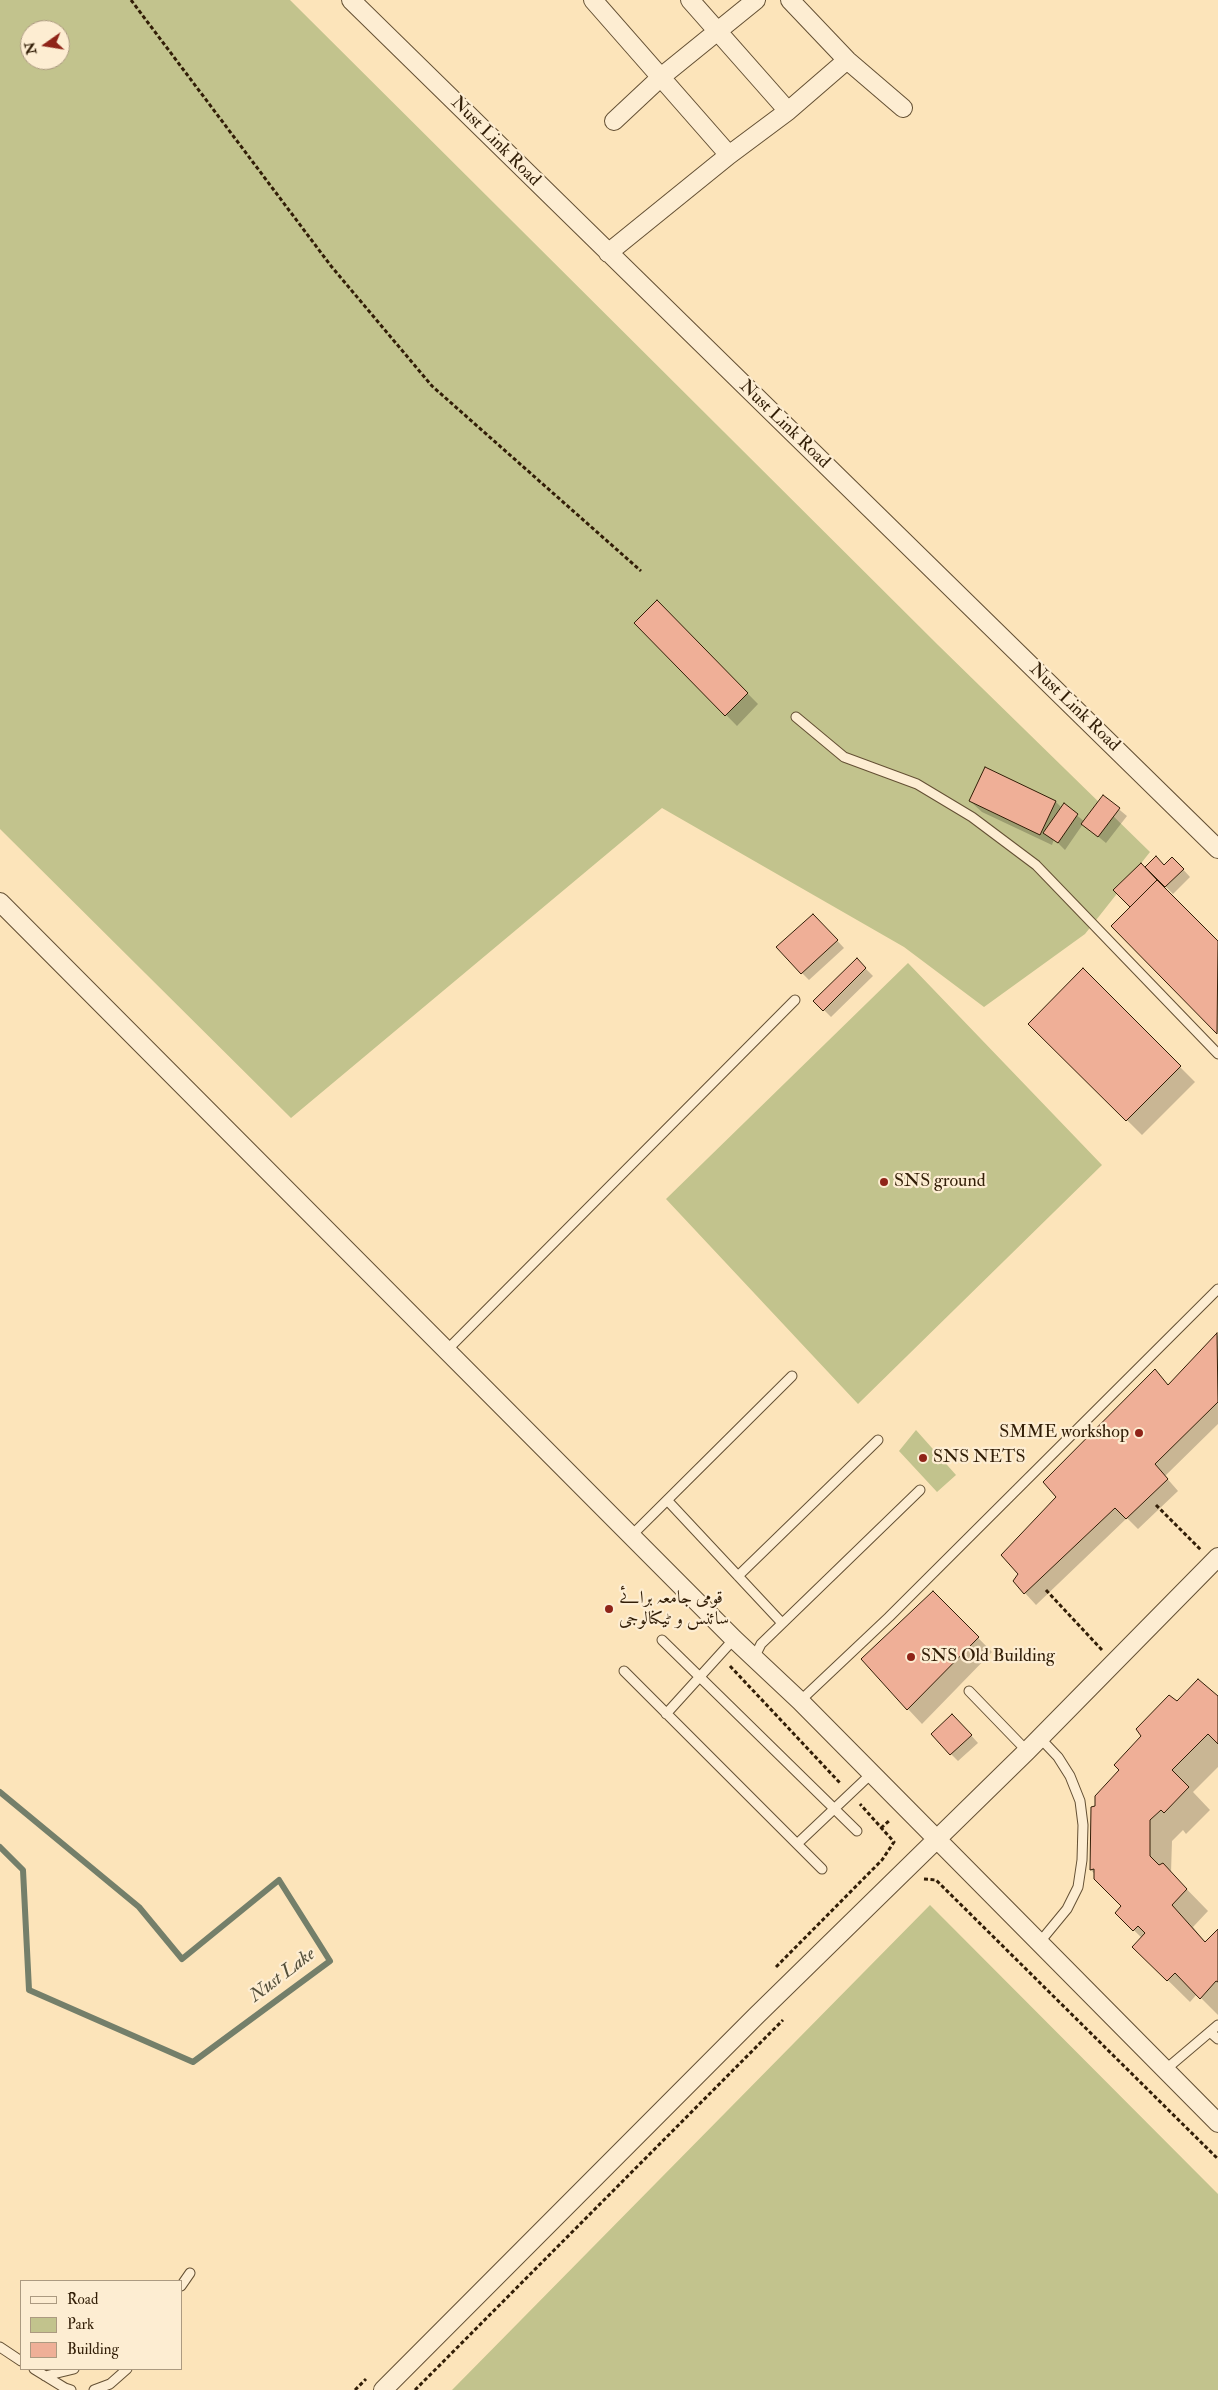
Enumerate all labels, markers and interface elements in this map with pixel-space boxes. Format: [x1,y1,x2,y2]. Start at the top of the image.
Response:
north arrow [20,20,70,70]
text: N [21,40,41,56]
street label: Nust Link Road [446,93,544,191]
street label: Nust Link Road [734,376,834,474]
street label: Nust Link Road [1024,659,1124,757]
place label: SNS ground [894,1171,986,1193]
marker: SNS ground [878,1176,890,1188]
place label: SMME workshop [999,1422,1129,1444]
marker: SMME workshop [1133,1427,1145,1439]
place label: SNS NETS [933,1447,1025,1469]
marker: SNS NETS [917,1452,929,1464]
place label: قومی جامعہ برائے سائنس و ٹیکنالوجی [619,1588,729,1630]
marker: قومی جامعہ برائے سائنس و ٹیکنالوجی [603,1603,615,1615]
place label: SNS Old Building [921,1646,1055,1668]
marker: SNS Old Building [905,1651,917,1663]
water label: Nust Lake [246,1944,320,2008]
legend [20,2280,182,2370]
text: Road [67,2290,98,2309]
text: Park [67,2315,94,2334]
text: Building [67,2340,119,2359]

